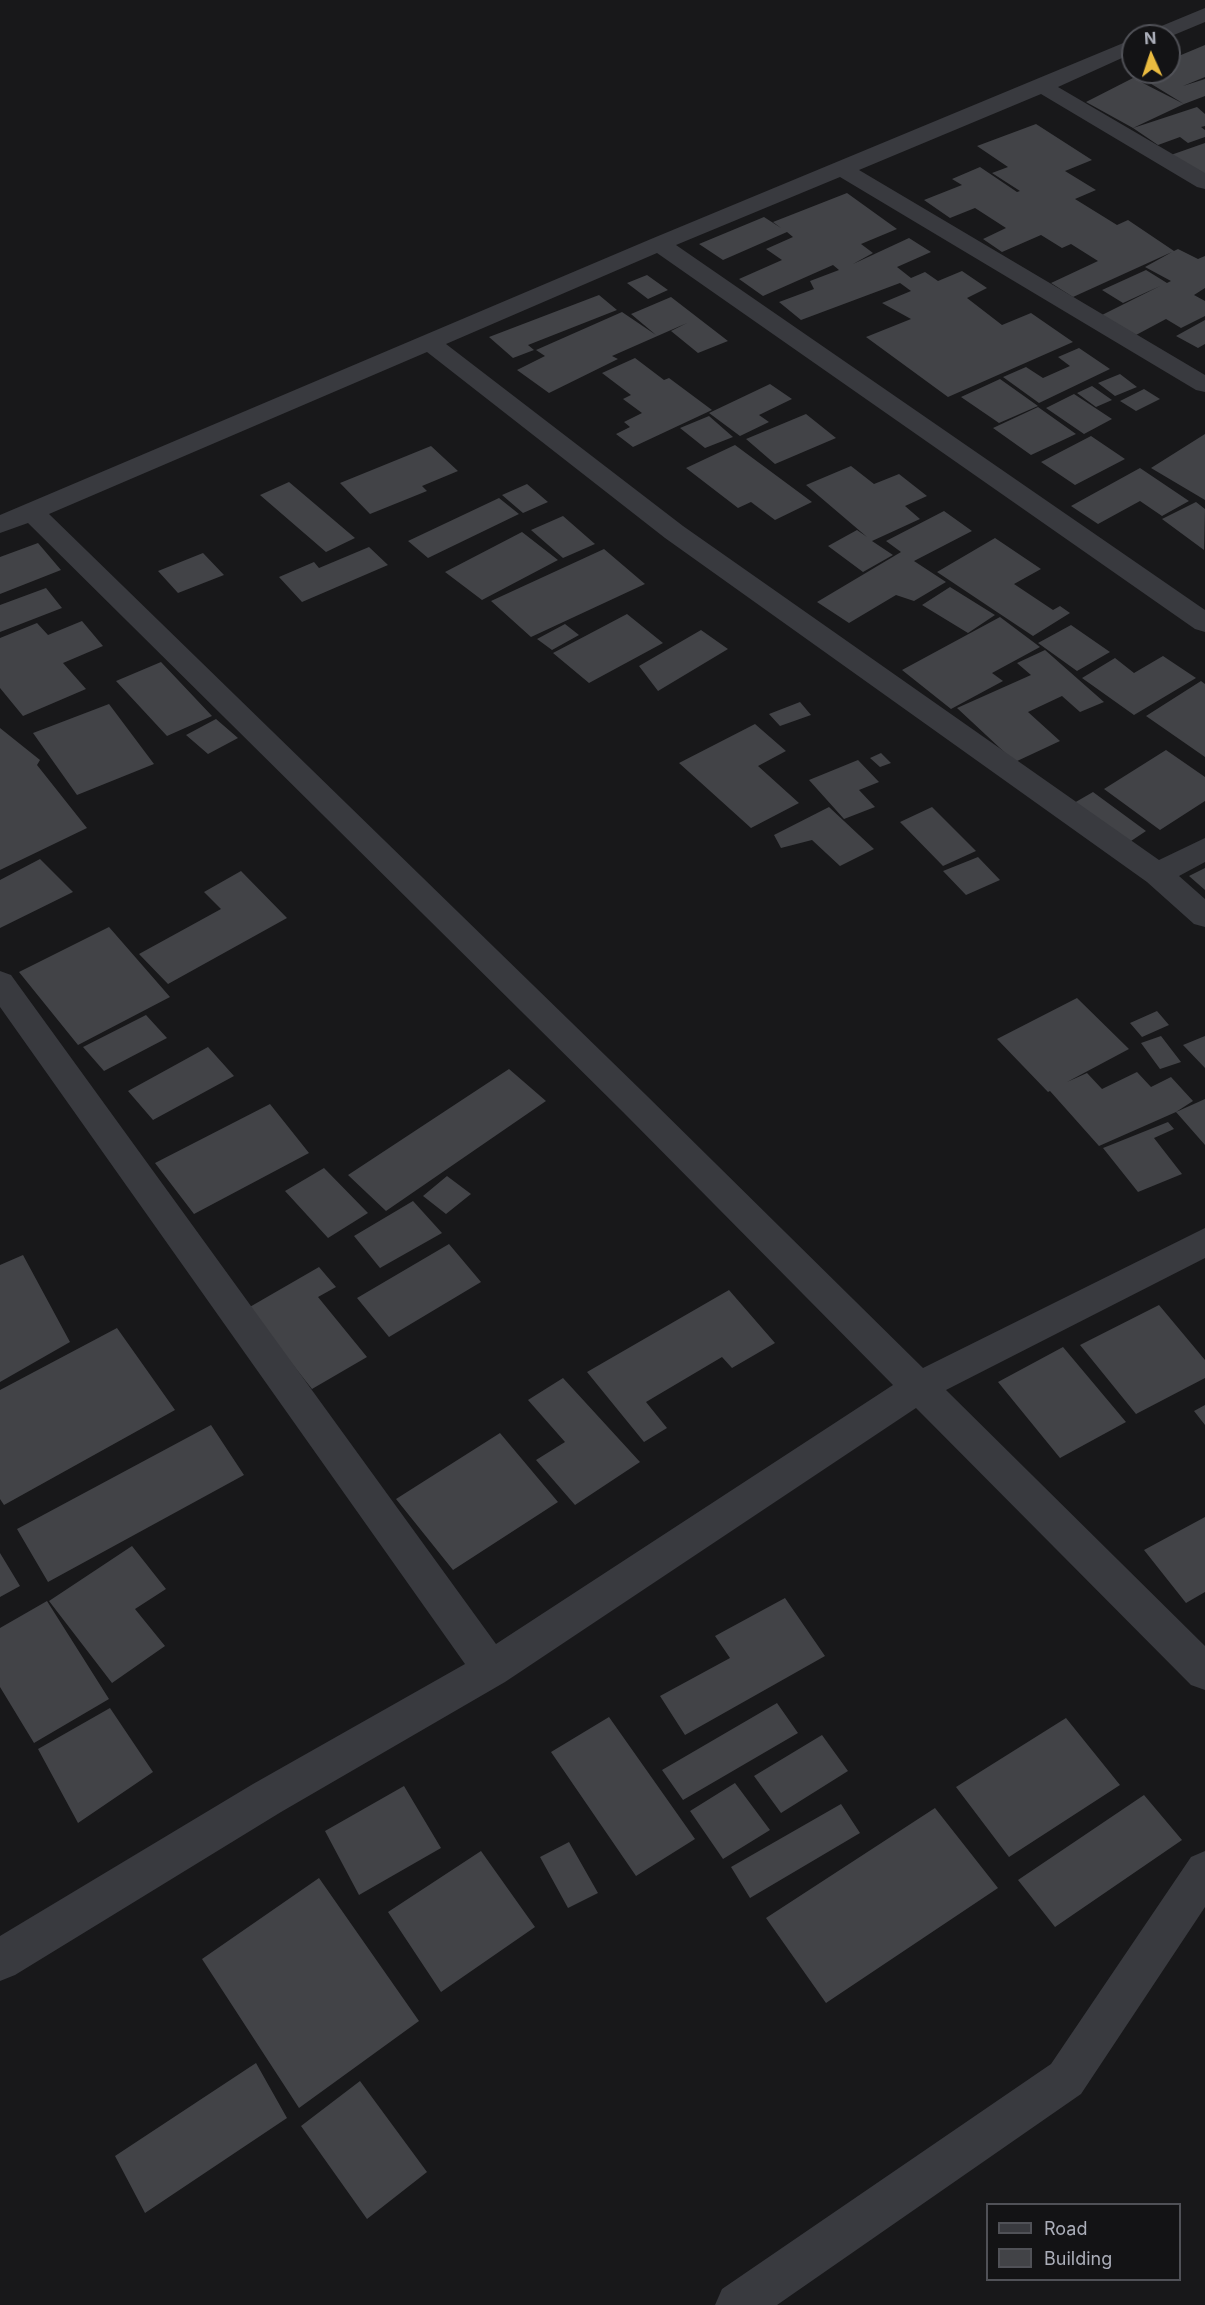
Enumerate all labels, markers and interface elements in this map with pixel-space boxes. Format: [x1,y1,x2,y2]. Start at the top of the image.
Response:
north arrow [1121,24,1181,84]
text: N [1144,28,1157,48]
legend [986,2203,1181,2281]
text: Road [1044,2218,1087,2239]
text: Building [1044,2248,1112,2269]

